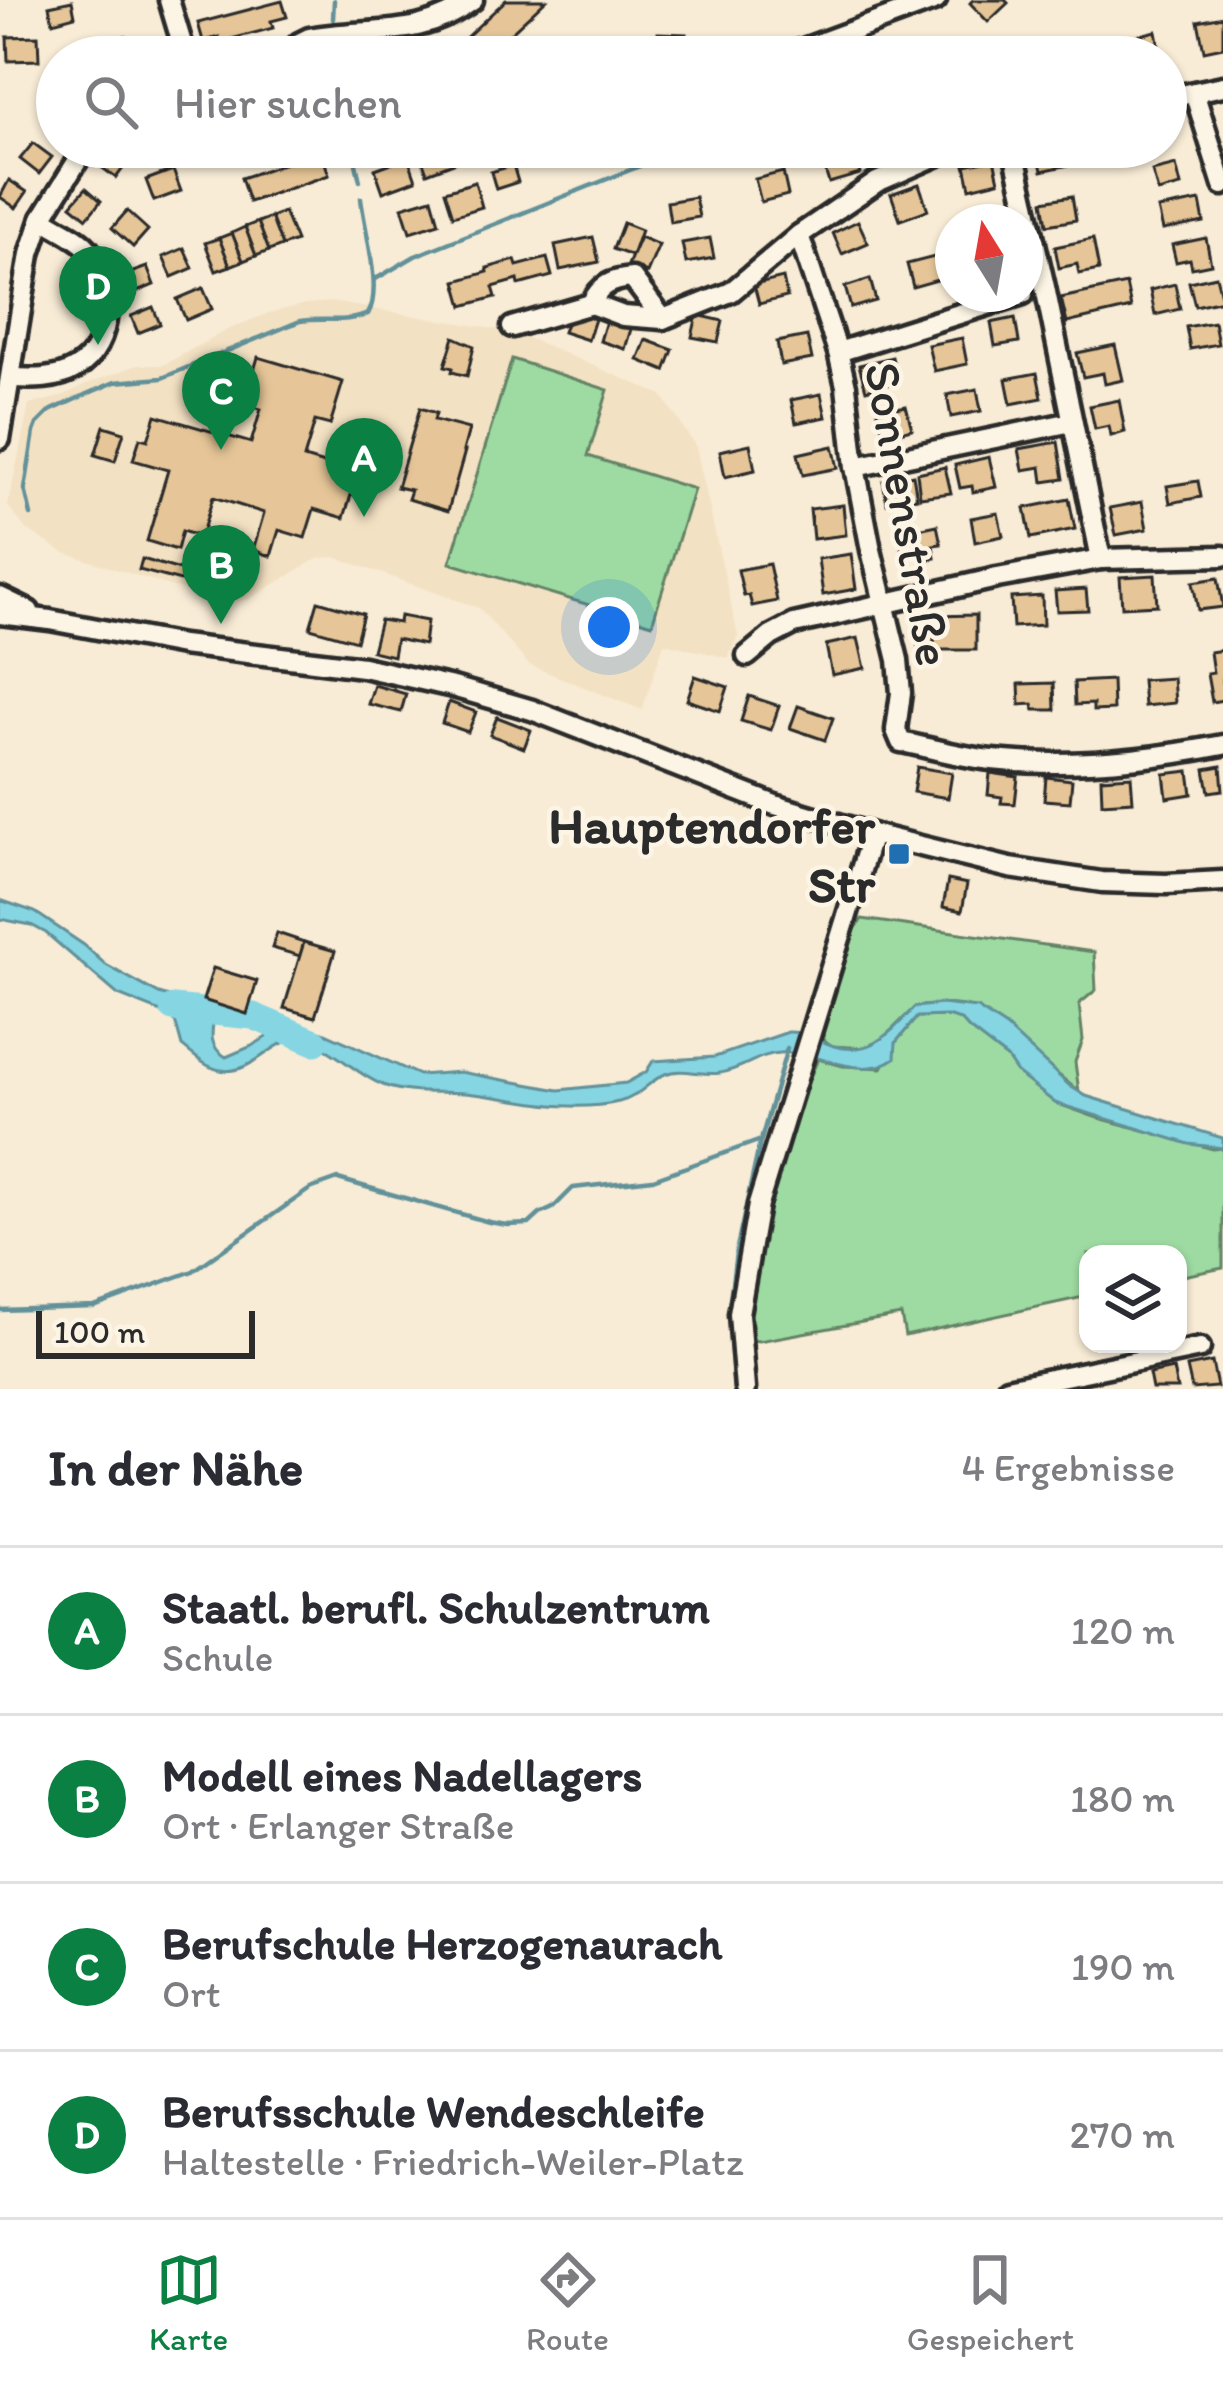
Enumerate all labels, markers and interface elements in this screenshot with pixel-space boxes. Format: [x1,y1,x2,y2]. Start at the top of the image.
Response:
search box [36,36,1187,168]
icon: search [78,69,144,135]
text: Hier suchen [174,75,402,129]
north arrow [935,204,1043,312]
pin: D [59,246,137,345]
pin: C [182,351,260,450]
street label: Sonnenstraße [852,357,965,671]
pin: A [325,418,403,517]
pin: B [182,525,260,624]
your location [579,597,639,657]
place label: Hauptendorfer Str [548,795,876,915]
marker: Hauptendorfer Str [886,841,912,867]
map controls [1079,1245,1187,1353]
button: layers [1079,1245,1187,1353]
scale bar [36,1305,255,1358]
text: 100 m [54,1312,145,1351]
text: In der Nähe [48,1437,303,1498]
text: 4 Ergebnisse [961,1444,1175,1491]
text: Staatl. berufl. Schulzentrum [162,1580,710,1634]
text: A [75,1607,99,1654]
text: 120 m [1071,1607,1175,1654]
text: Schule [162,1634,273,1681]
text: Modell eines Nadellagers [162,1748,642,1802]
text: B [74,1775,100,1822]
text: 180 m [1070,1775,1175,1822]
text: Ort · Erlanger Straße [162,1802,514,1849]
text: Berufschule Herzogenaurach [162,1916,722,1970]
text: C [74,1943,100,1990]
text: 190 m [1071,1943,1175,1990]
text: Ort [162,1970,220,2017]
text: Berufsschule Wendeschleife [162,2084,705,2138]
text: D [74,2111,100,2158]
text: 270 m [1070,2111,1175,2158]
text: Haltestelle · Friedrich-Weiler-Platz [162,2138,744,2185]
tab: Karte [149,2247,228,2358]
tab: Route [526,2247,609,2358]
tab: Gespeichert [907,2247,1074,2358]

